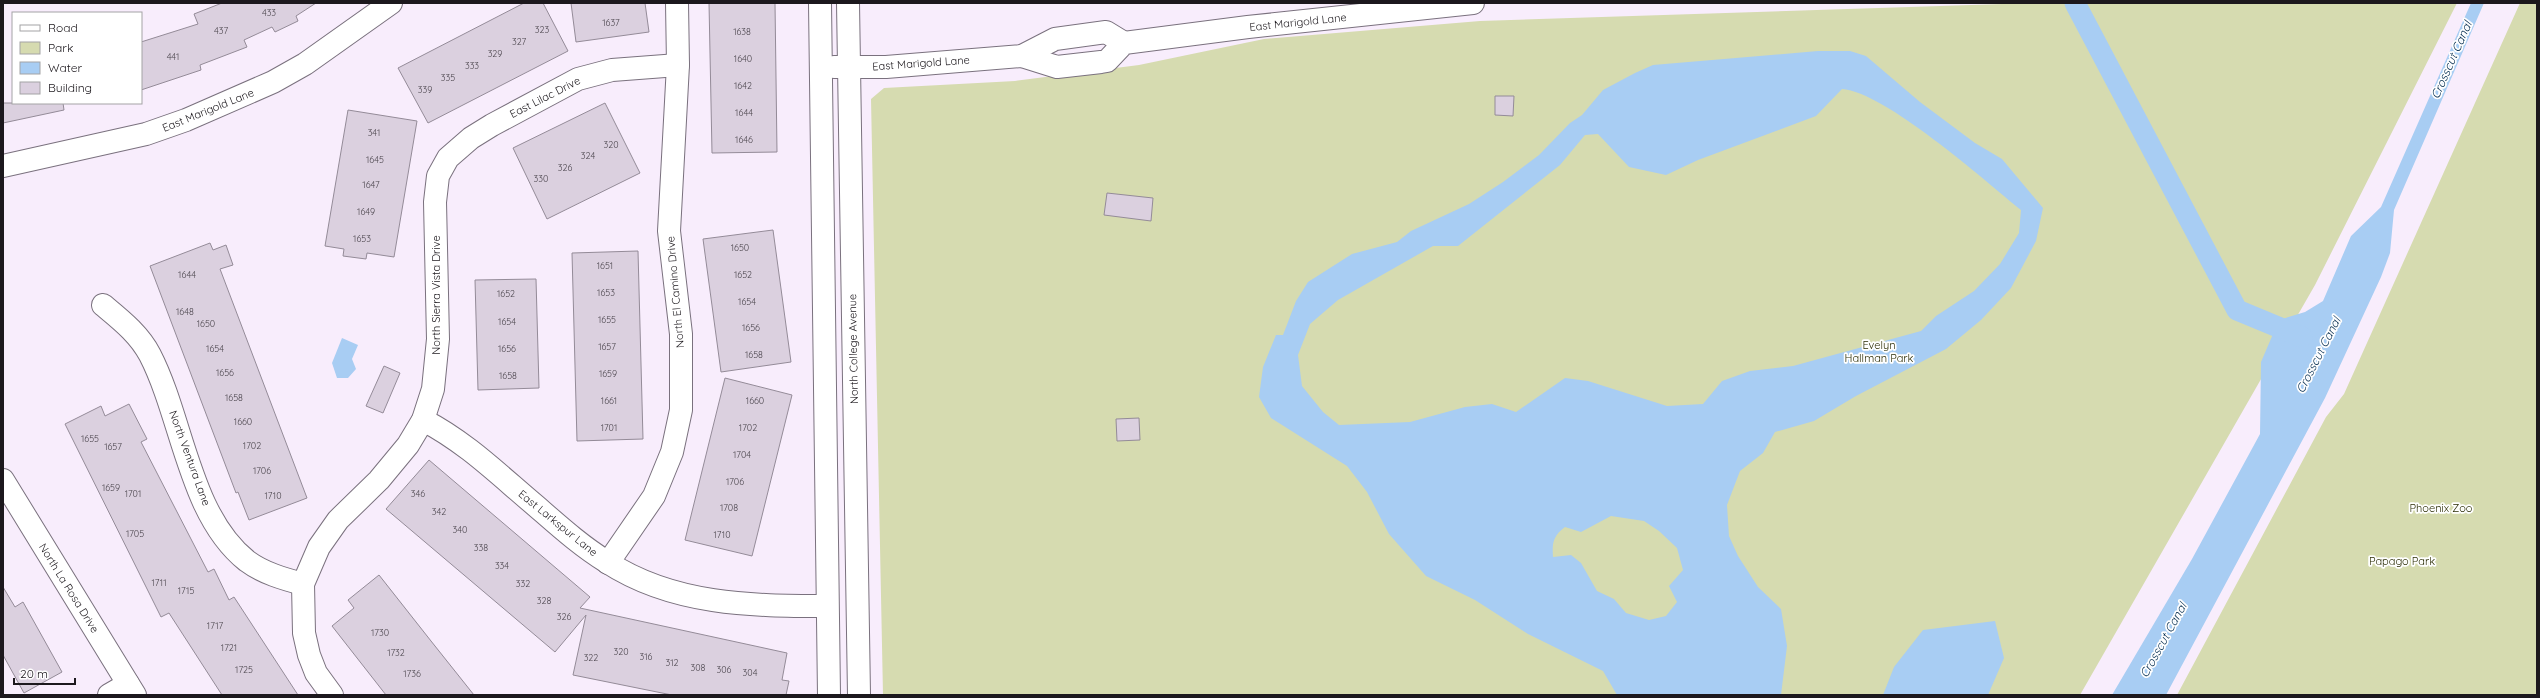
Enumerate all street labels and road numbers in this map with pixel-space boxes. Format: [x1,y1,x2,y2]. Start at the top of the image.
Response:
street label: East Marigold Lane [1249,10,1347,34]
street label: East Marigold Lane [872,53,970,73]
street label: East Lilac Drive [507,73,583,121]
street label: East Marigold Lane [160,85,256,135]
street label: North Sierra Vista Drive [429,235,443,355]
street label: North El Camino Drive [663,235,687,349]
street label: North College Avenue [845,294,861,404]
street label: North Ventura Lane [166,408,214,508]
street label: East Larkspur Lane [516,487,600,559]
street label: North La Rosa Drive [36,541,102,635]

